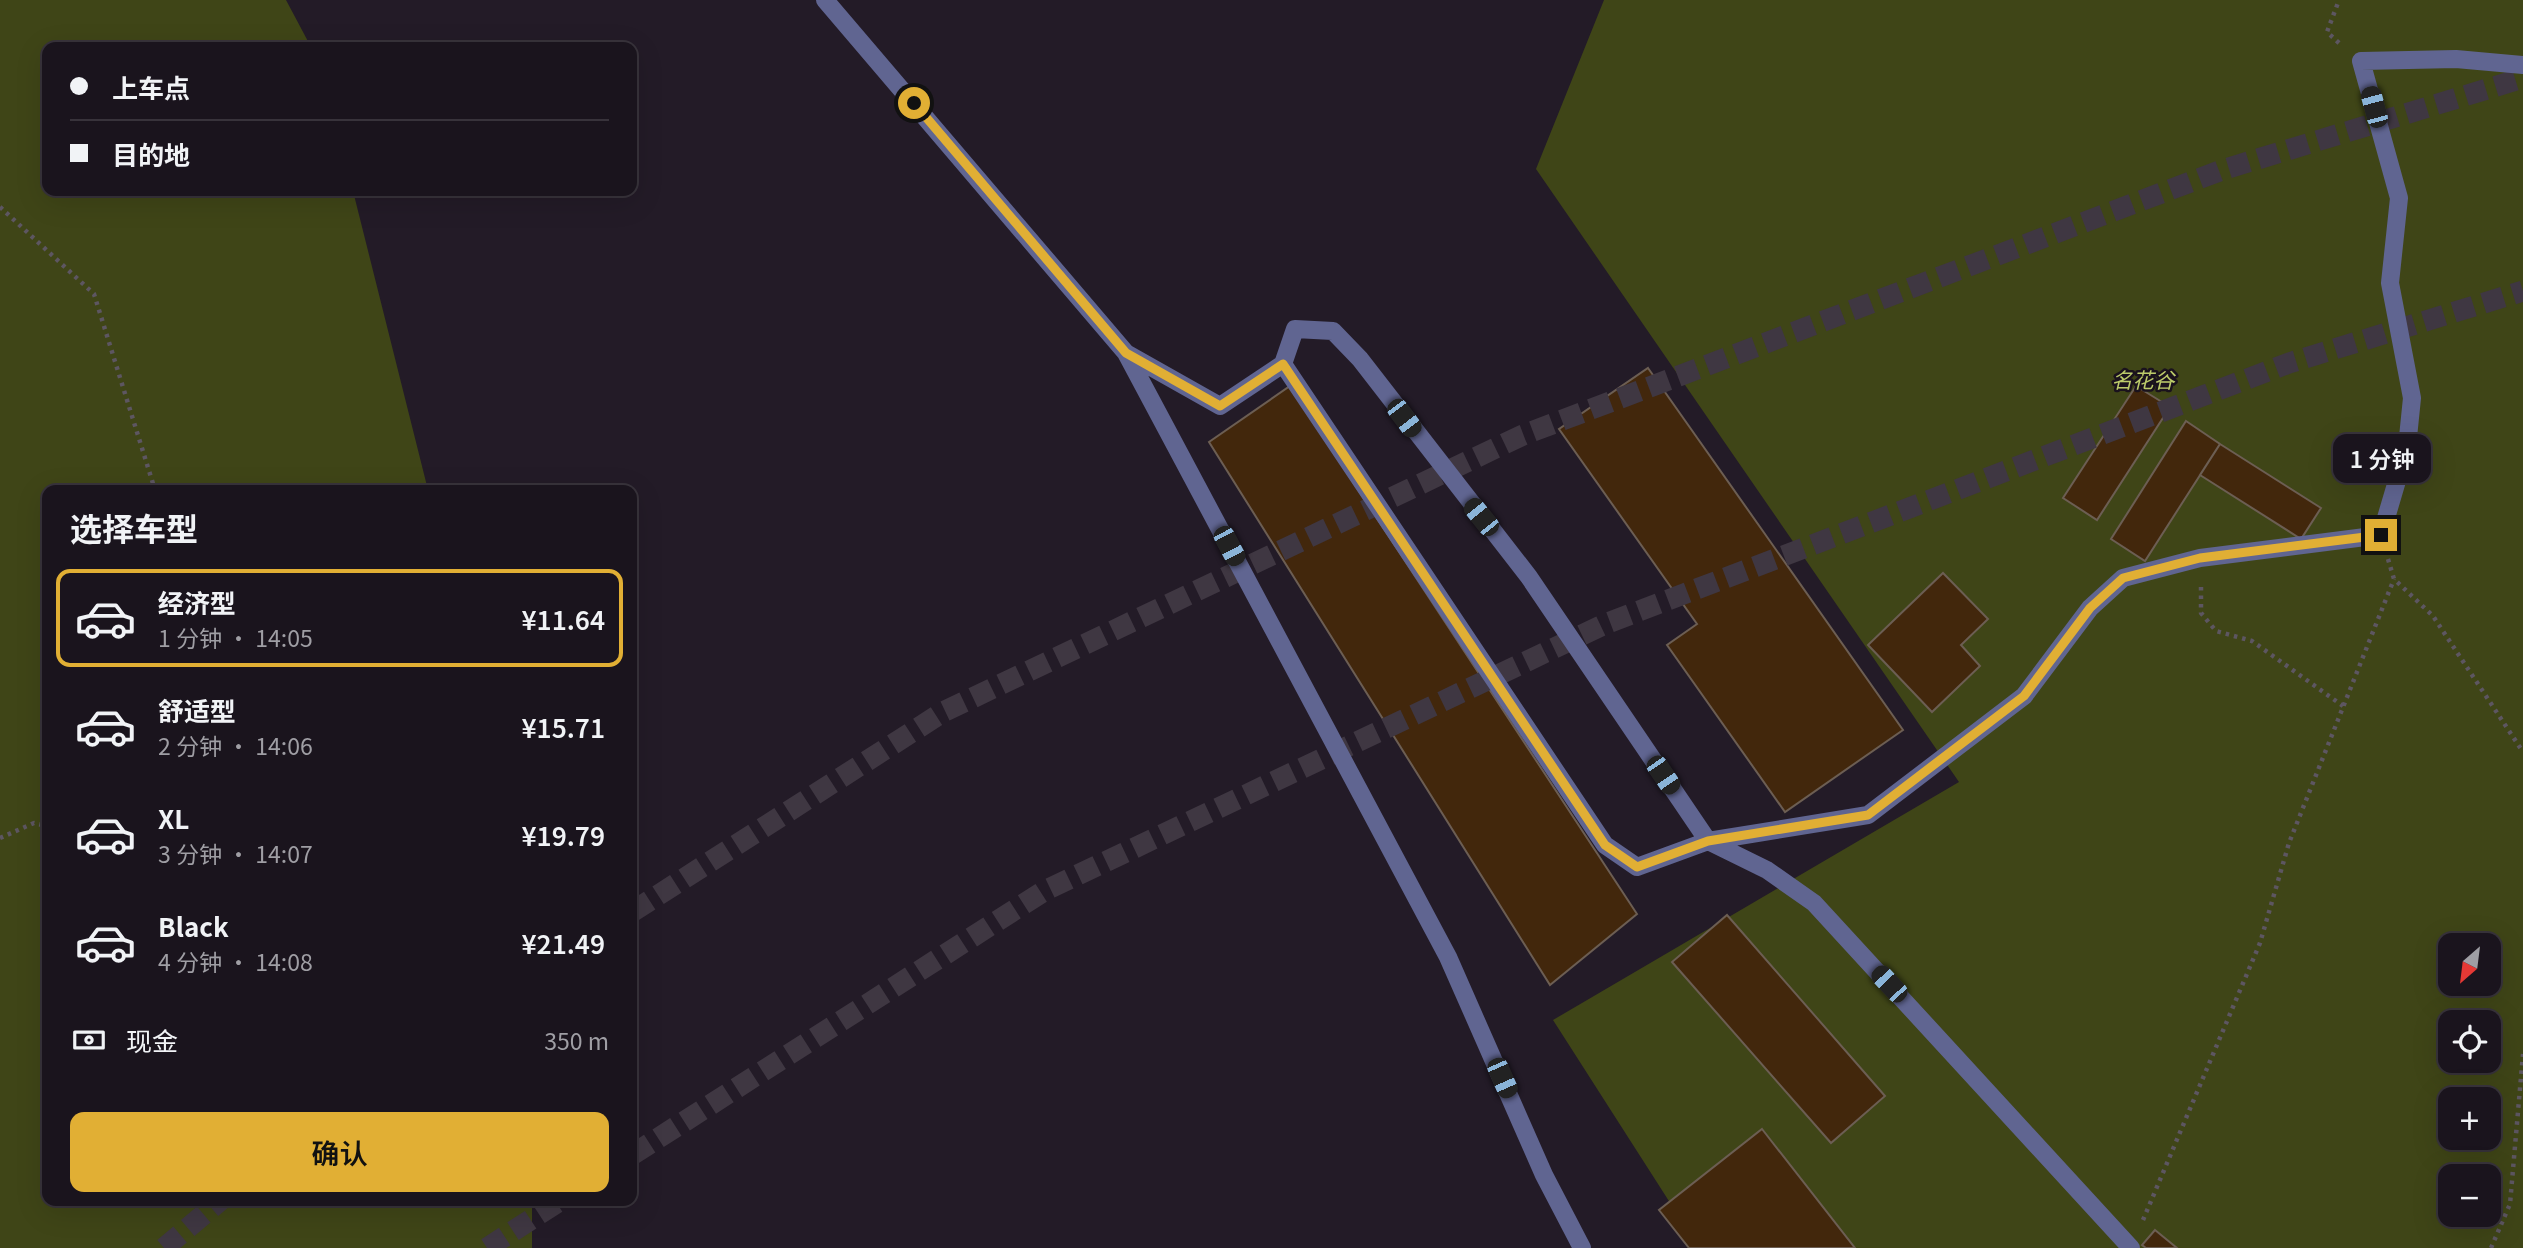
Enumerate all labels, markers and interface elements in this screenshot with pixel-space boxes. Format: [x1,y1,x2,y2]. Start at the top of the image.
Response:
text: 上车点 [112,68,190,105]
car [2359,84,2390,130]
route start [898,87,930,119]
text: 目的地 [112,135,190,172]
park label: 名花谷 [2112,364,2176,394]
car [1383,395,1426,441]
callout: 1 分钟 [2332,434,2430,482]
text: 1 分钟 [2350,441,2414,475]
car [1460,494,1503,540]
text: 选择车型 [70,504,198,550]
route end [2365,519,2397,551]
car [1210,523,1249,569]
text: 经济型 [158,583,236,620]
icon: car [74,587,137,650]
text: ¥11.64 [522,600,605,637]
text: 1 分钟 · 14:05 [158,620,313,654]
text: 舒适型 [158,691,236,728]
icon: car [74,695,137,758]
text: ¥15.71 [522,708,605,745]
text: 2 分钟 · 14:06 [158,728,313,762]
car [1643,752,1684,798]
text: XL [158,799,189,836]
icon: car [74,803,137,866]
text: ¥19.79 [522,816,605,853]
text: 3 分钟 · 14:07 [158,836,313,870]
text: Black [158,907,229,944]
icon: car [74,911,137,974]
text: ¥21.49 [522,924,605,961]
north arrow [2438,933,2501,996]
map controls [2438,933,2501,1227]
text: 4 分钟 · 14:08 [158,944,313,978]
car [1867,961,1912,1007]
button: locate [2438,1010,2501,1073]
icon: cash [70,1021,108,1059]
text: 现金 [126,1021,178,1058]
text: 350 m [544,1023,609,1057]
car [1484,1055,1521,1101]
button: + [2438,1087,2501,1150]
button: 确认 [70,1112,609,1192]
button: − [2438,1164,2501,1227]

